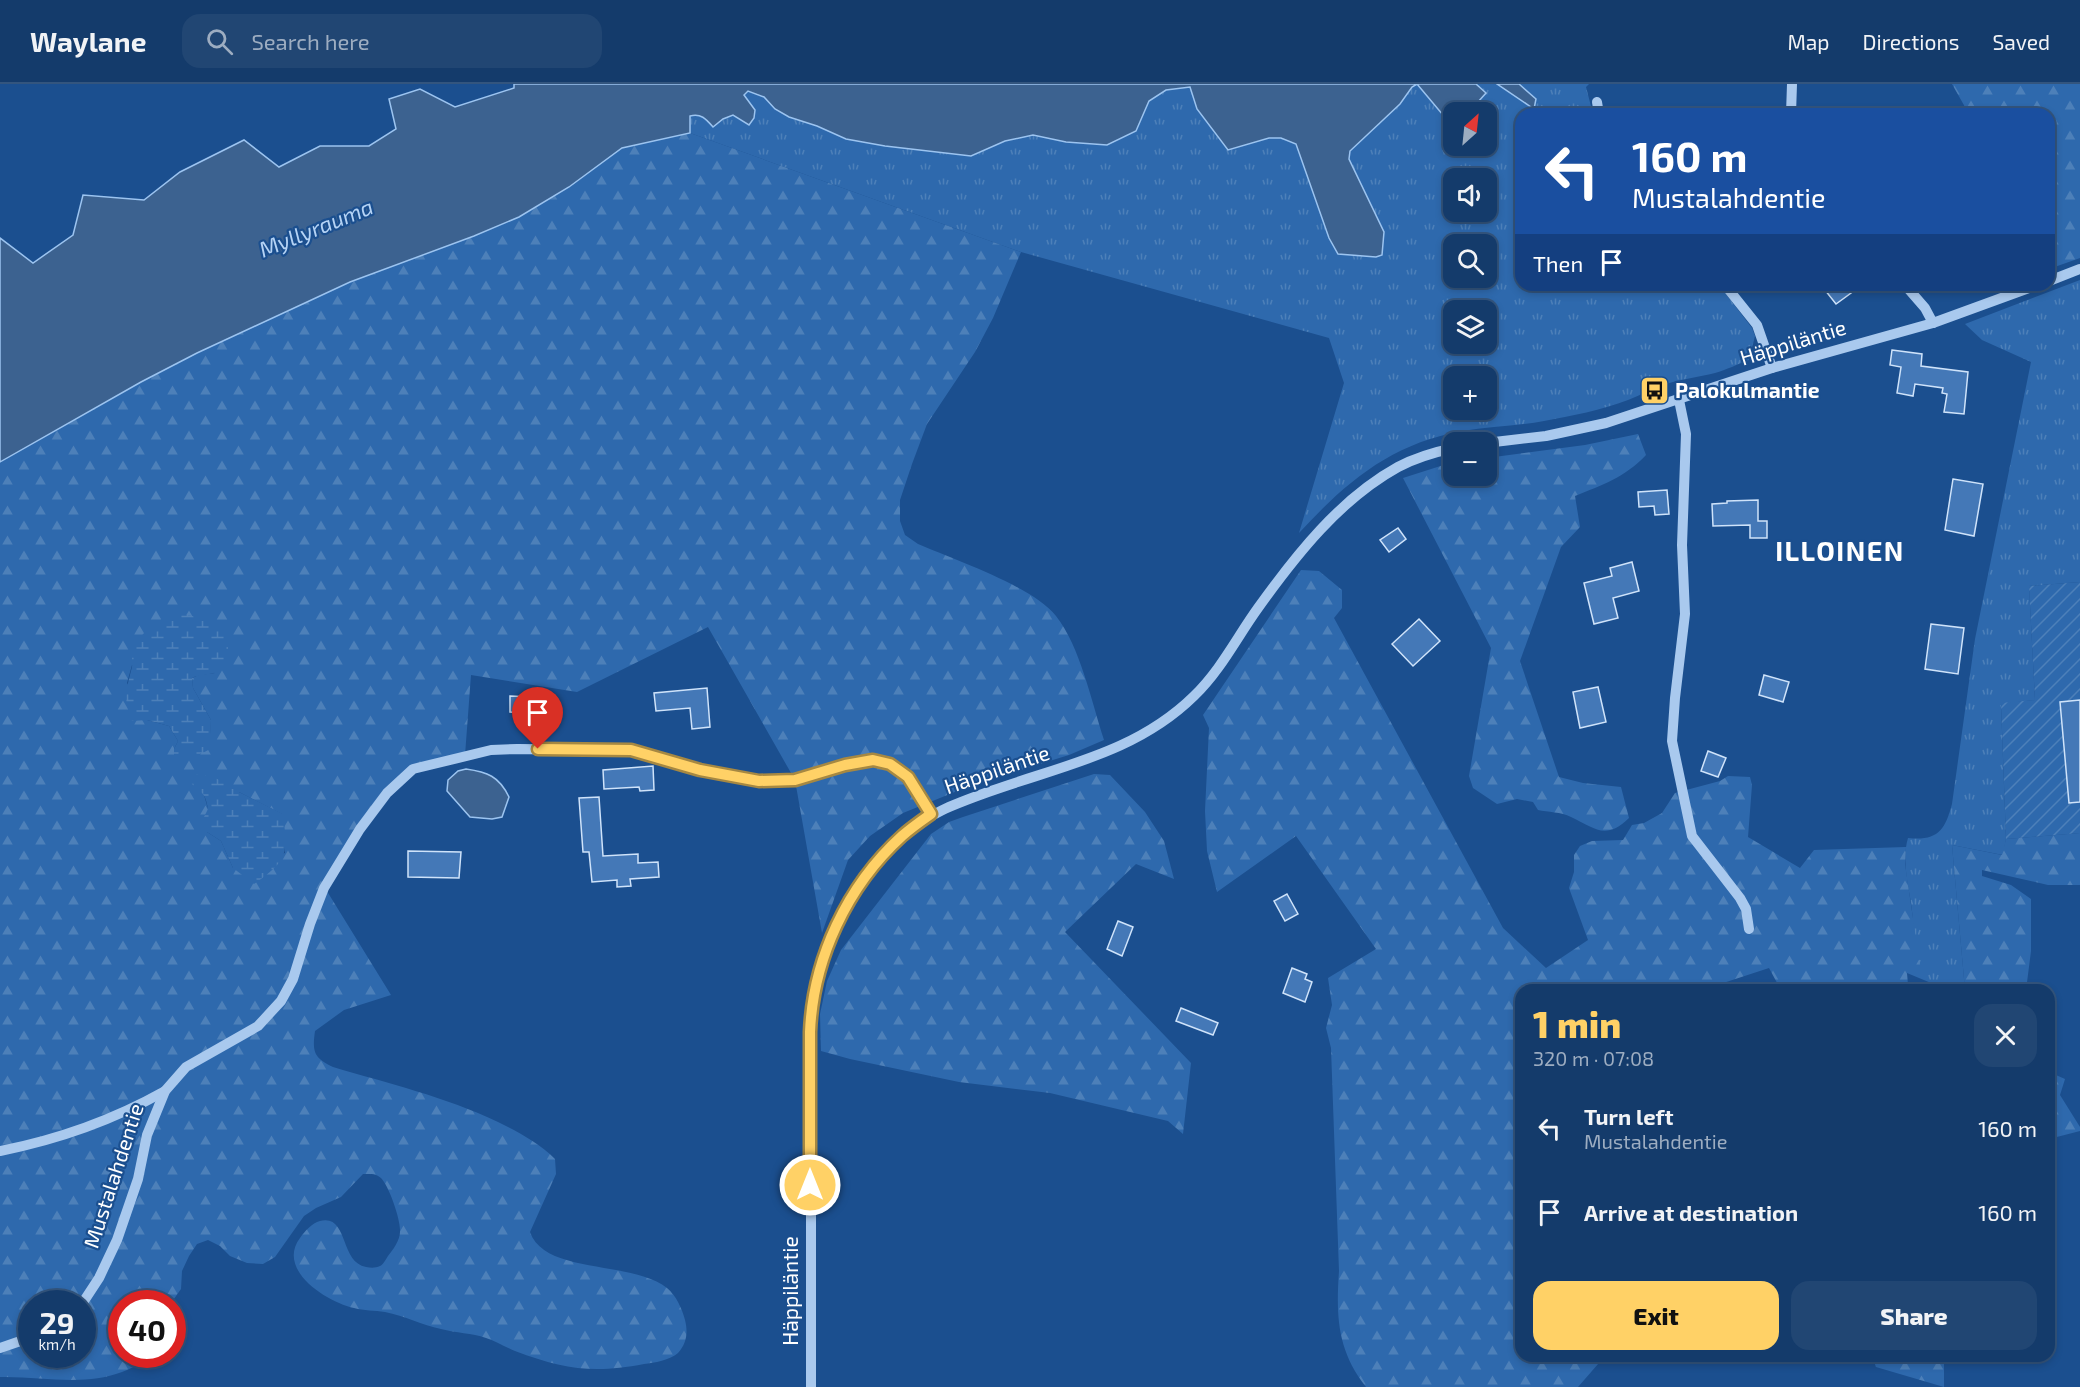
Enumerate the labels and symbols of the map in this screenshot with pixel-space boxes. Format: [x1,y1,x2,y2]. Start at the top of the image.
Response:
north arrow [1443,102,1497,156]
water label: Myllyrauma [255,192,377,263]
street label: Häppiläntie [1737,314,1849,370]
bus stop icon: Palokulmantie [1638,375,1670,407]
place label: Palokulmantie [1675,377,1820,402]
district label: ILLOINEN [1775,534,1905,566]
pin [512,687,563,749]
street label: Häppiläntie [941,739,1052,798]
street label: Mustalahdentie [77,1100,148,1251]
position arrow [778,1153,842,1217]
street label: Häppiläntie [777,1236,802,1346]
speed limit sign: 40 [108,1290,186,1368]

